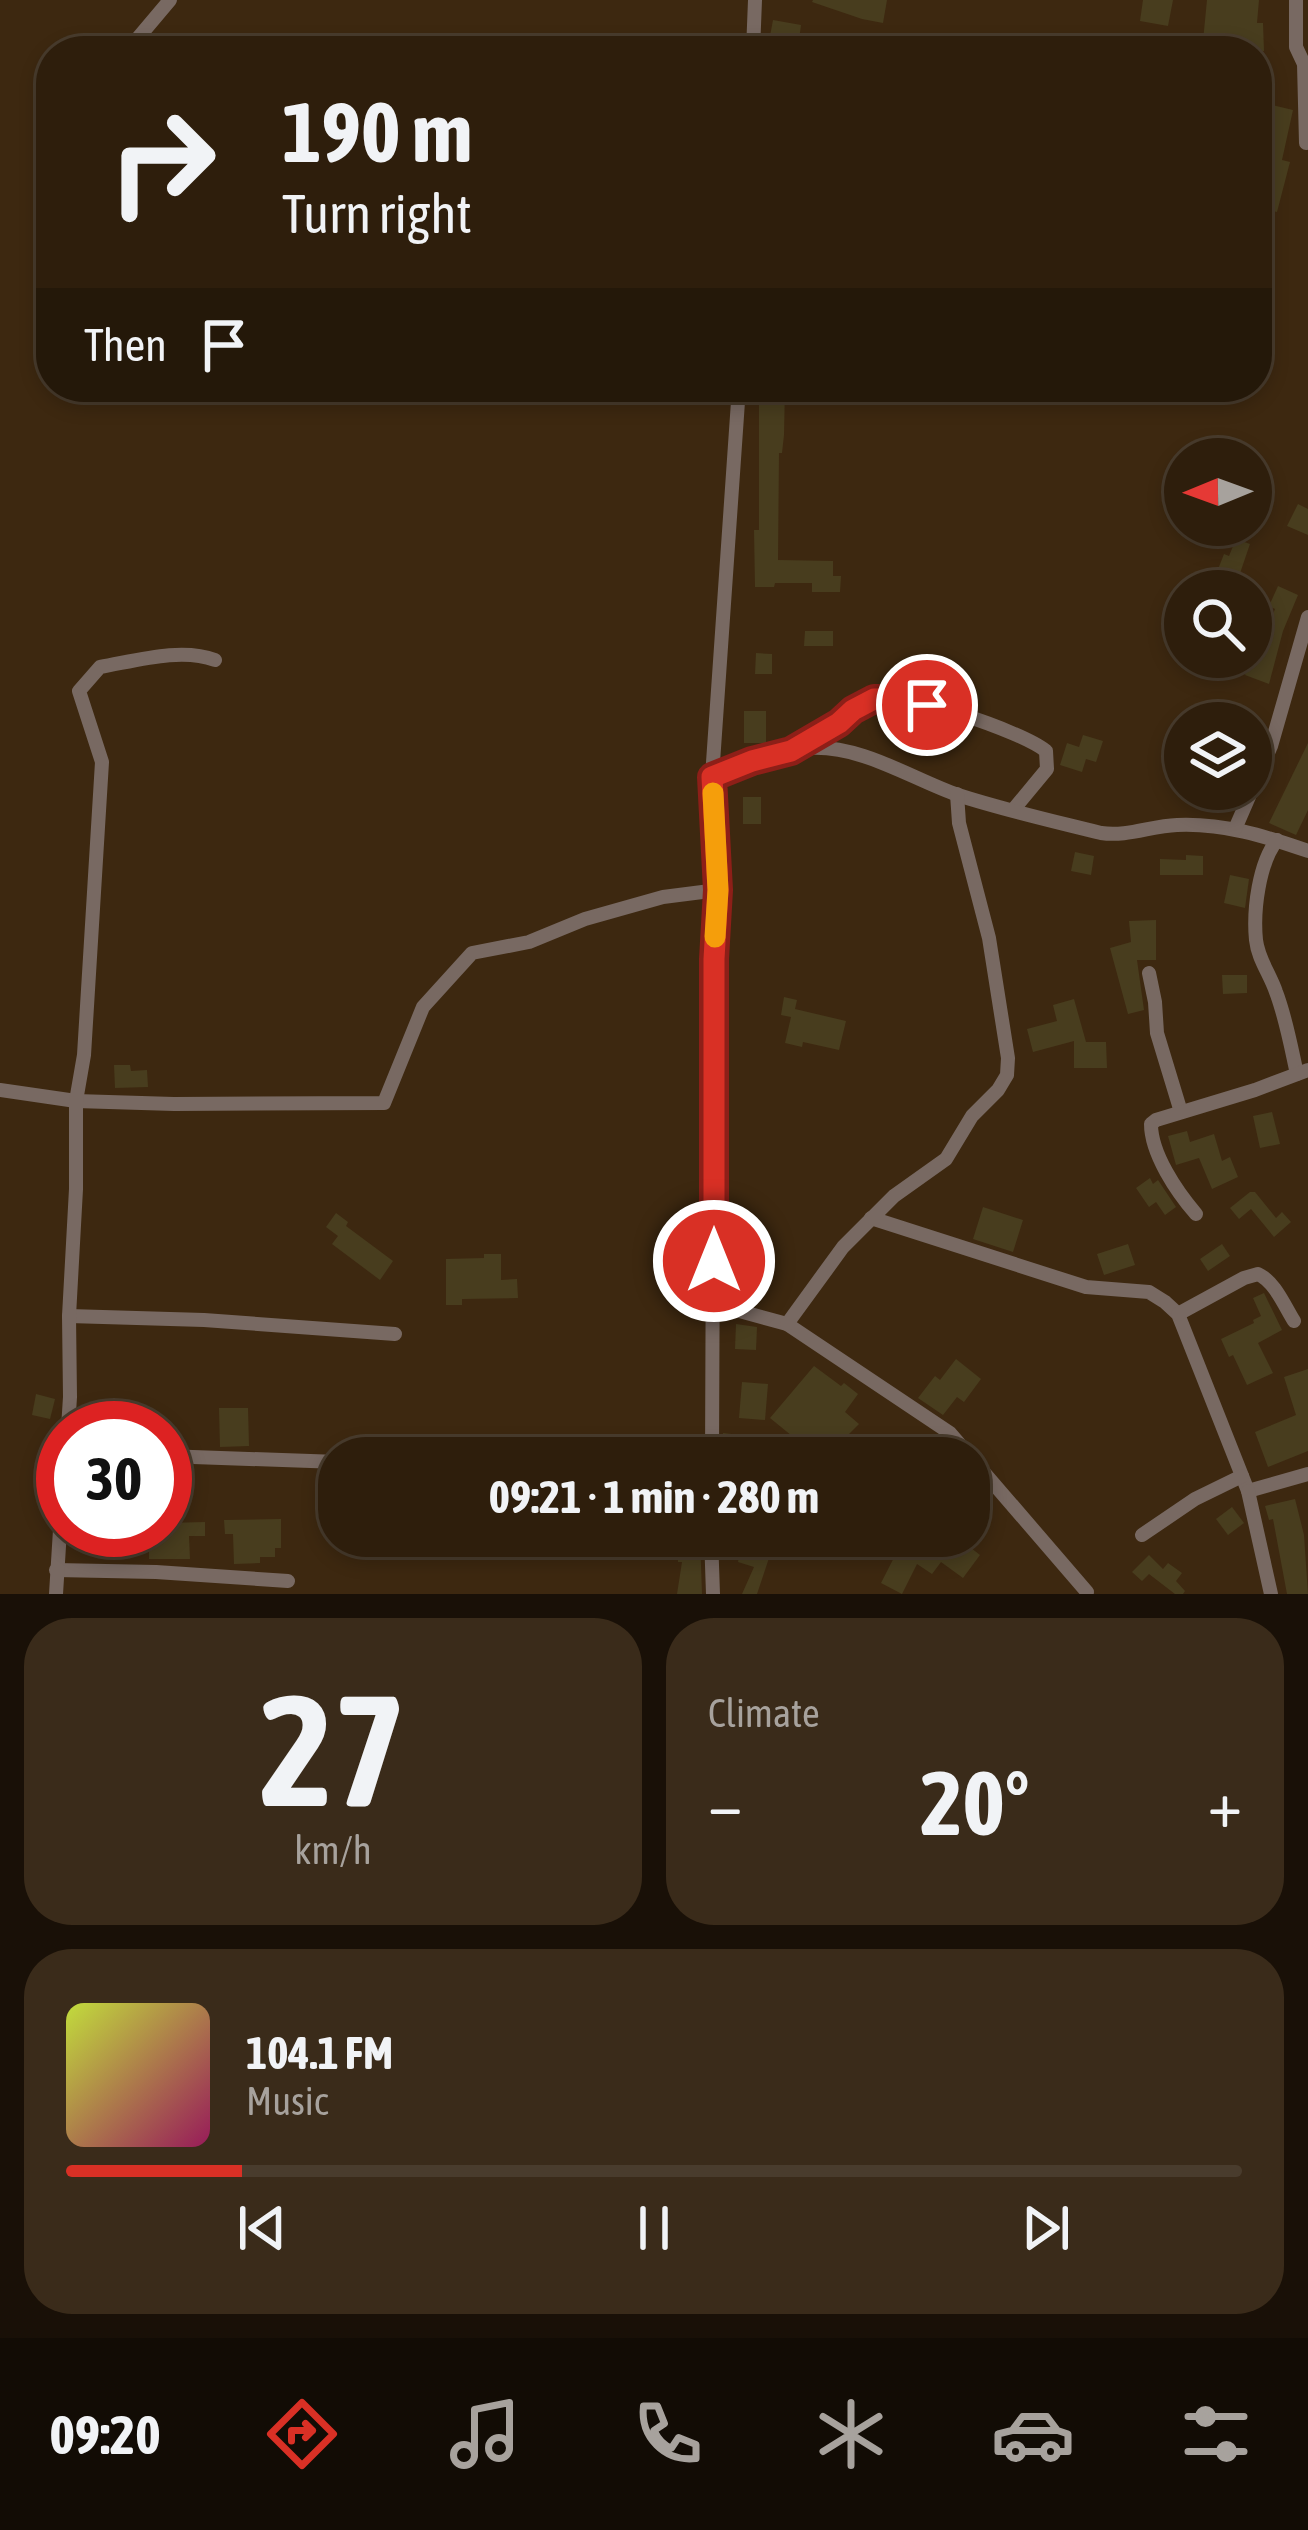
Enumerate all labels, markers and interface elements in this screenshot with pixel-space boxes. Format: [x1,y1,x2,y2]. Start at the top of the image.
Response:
icon: right [84,84,240,240]
text: 190 m [282,84,472,180]
text: Turn right [282,183,472,244]
icon: arrive [191,312,257,378]
text: Then [84,319,167,371]
north arrow [1164,438,1272,546]
map controls [1164,438,1272,810]
button: search [1164,570,1272,678]
pin [876,654,978,756]
icon: arrive [894,672,960,738]
button: layers [1164,702,1272,810]
position arrow [651,1198,777,1324]
speed limit sign: 30 [36,1401,192,1557]
text: 09:21 · 1 min · 280 m [489,1471,819,1523]
text: 27 [260,1660,406,1839]
text: Climate [708,1691,820,1735]
text: 20° [920,1751,1030,1854]
text: − [708,1765,742,1841]
text: + [1208,1765,1242,1841]
text: km/h [294,1828,372,1872]
text: 104.1 FM [246,2027,393,2079]
text: Music [246,2079,328,2123]
icon: previous [229,2195,295,2261]
icon: pause [621,2195,687,2261]
icon: next [1013,2195,1079,2261]
icon: directions [260,2392,344,2476]
icon: music [443,2392,527,2476]
icon: phone [626,2392,710,2476]
icon: climate [809,2392,893,2476]
icon: car [991,2392,1075,2476]
icon: filters [1174,2392,1258,2476]
text: 09:20 [49,2404,161,2465]

